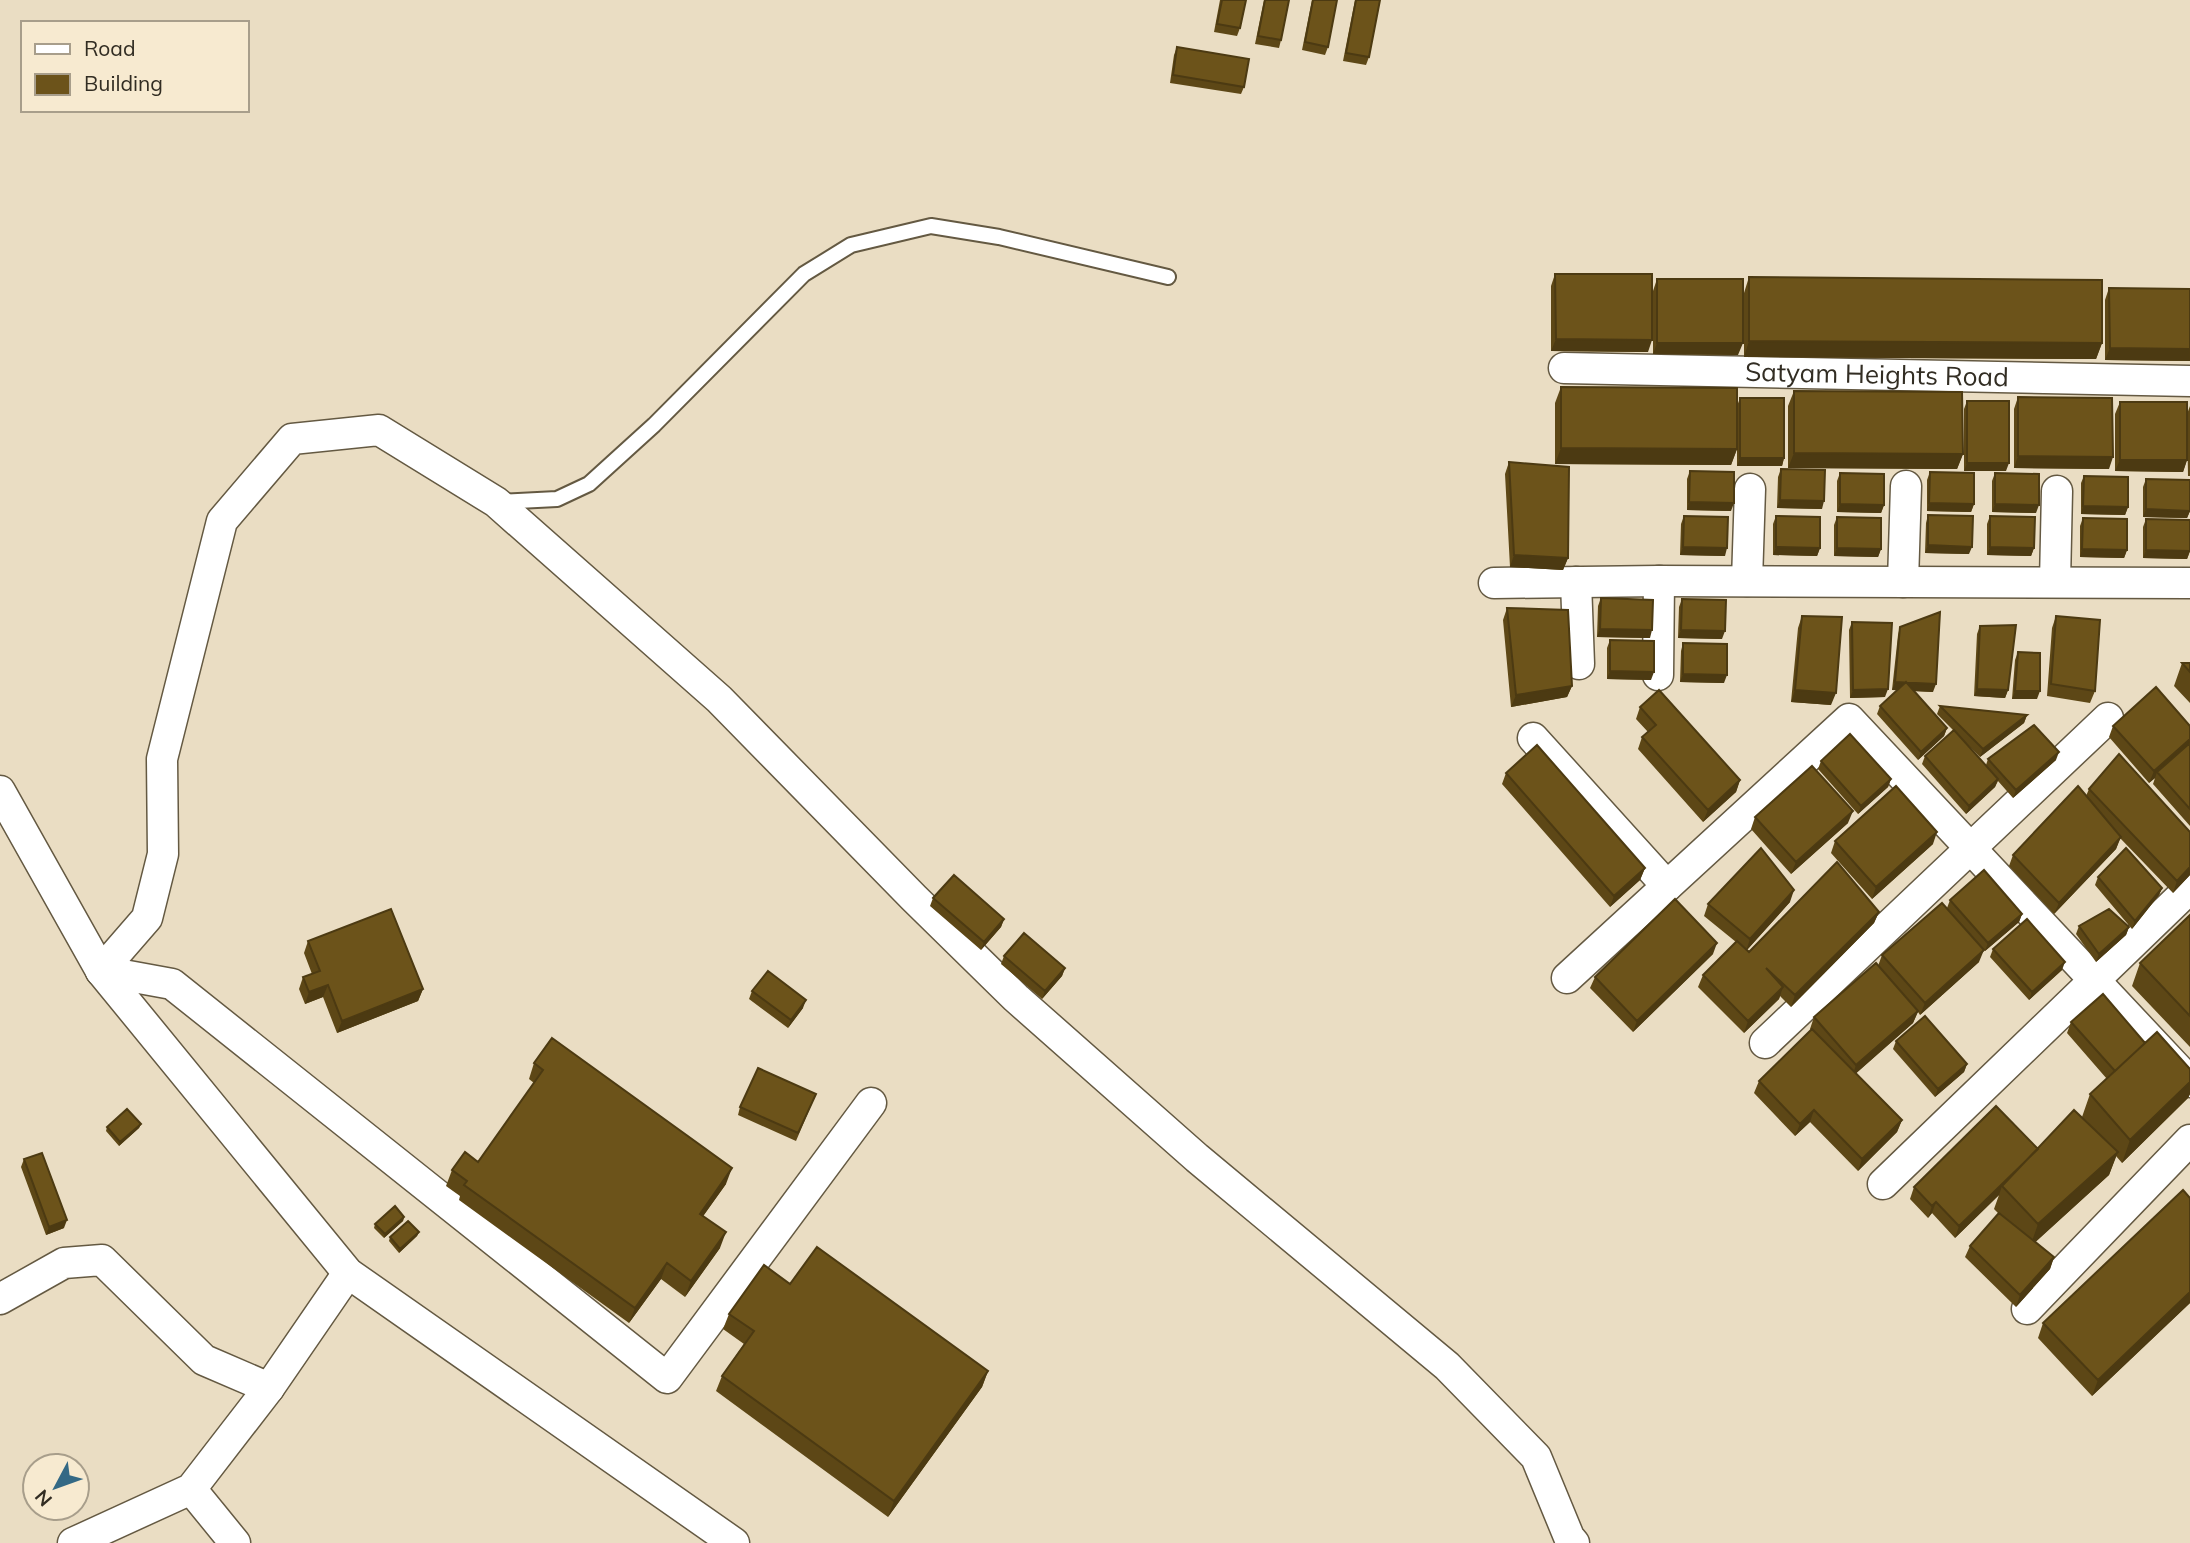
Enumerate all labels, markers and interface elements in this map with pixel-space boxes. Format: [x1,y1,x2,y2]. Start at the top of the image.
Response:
legend [21,21,248,112]
text: Road [84,35,135,61]
text: Building [84,70,163,96]
street label: Satyam Heights Road [1745,355,2009,393]
north arrow [21,1452,91,1522]
text: N [29,1485,57,1511]

